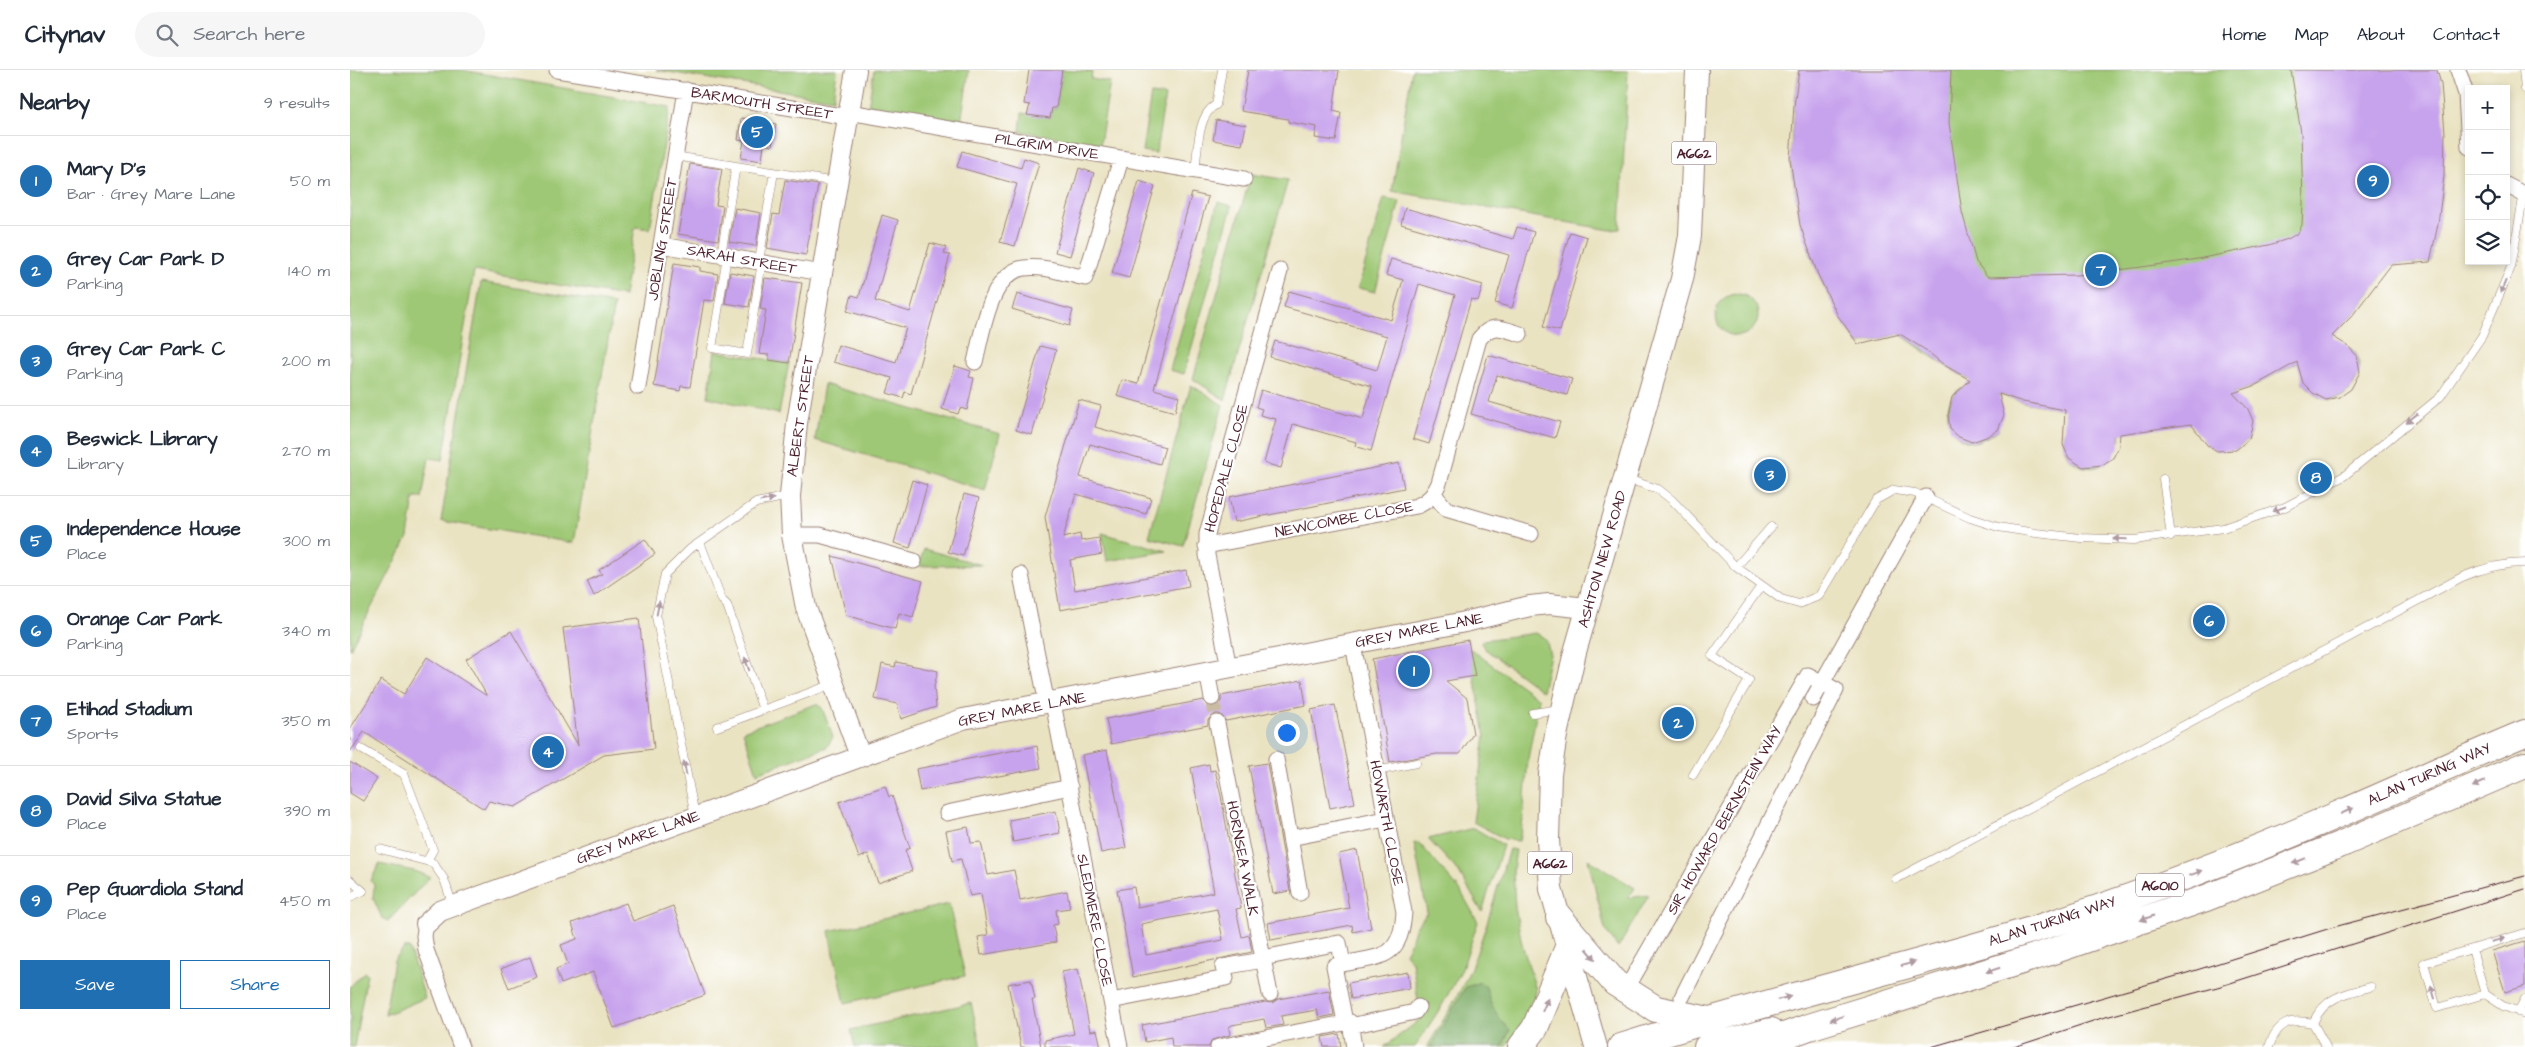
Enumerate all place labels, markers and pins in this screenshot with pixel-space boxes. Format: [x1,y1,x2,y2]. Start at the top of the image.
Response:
pin: 5 [741,113,773,151]
pin: 9 [2357,162,2389,200]
pin: 7 [2085,251,2117,289]
pin: 3 [1754,456,1786,494]
pin: 8 [2300,459,2332,497]
pin: 6 [2193,602,2225,640]
pin: 1 [1398,652,1430,690]
pin: 2 [1662,704,1694,742]
pin: 4 [532,733,564,771]

